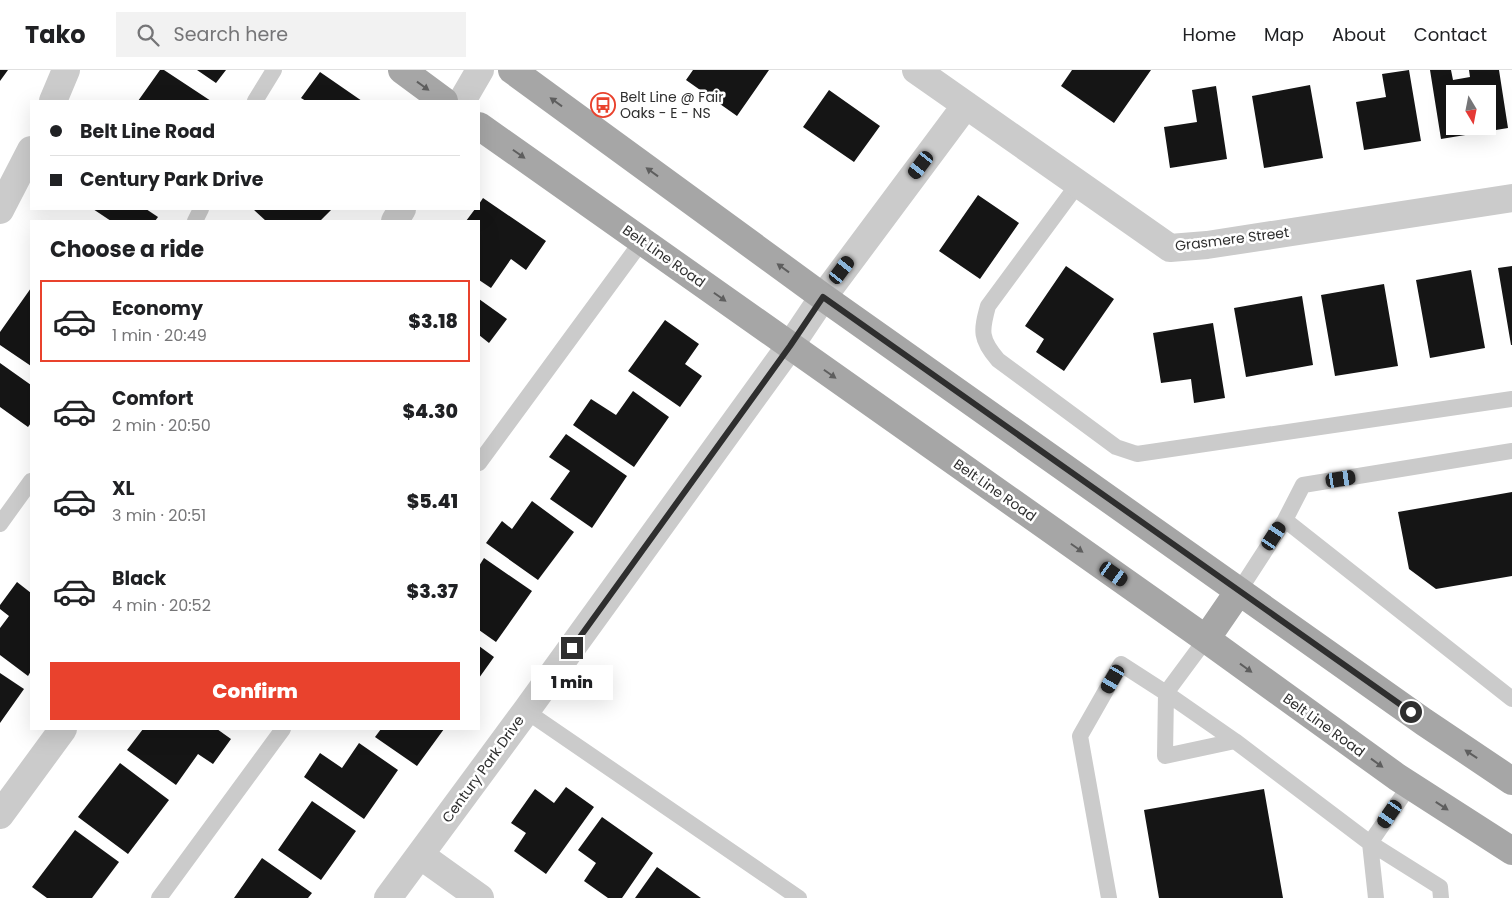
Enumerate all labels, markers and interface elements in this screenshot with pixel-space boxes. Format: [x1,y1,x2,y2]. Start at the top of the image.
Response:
search box [116,12,466,57]
text: Tako [25,18,86,51]
icon: search [134,21,162,49]
text: Search here [174,21,288,48]
text: Home [1182,22,1236,47]
text: Map [1264,22,1304,47]
text: About [1332,22,1386,47]
text: Contact [1414,22,1487,47]
one-way arrow [416,80,429,91]
north arrow [1446,85,1496,135]
map controls [1446,85,1496,135]
place label: Belt Line @ Fair Oaks - E - NS [620,87,724,123]
bus stop icon: Belt Line @ Fair Oaks - E - NS [590,92,616,118]
one-way arrow [549,97,563,107]
text: Belt Line Road [80,118,215,145]
one-way arrow [512,149,525,159]
car [905,149,936,181]
text: Century Park Drive [80,166,263,193]
one-way arrow [645,167,659,177]
street label: Belt Line Road [619,220,709,292]
street label: Grasmere Street [1174,222,1290,256]
text: Choose a ride [50,234,204,265]
car [826,254,857,286]
one-way arrow [777,263,790,273]
one-way arrow [714,292,727,302]
text: Economy [112,295,203,322]
icon: car [52,299,97,344]
text: $3.18 [408,308,458,335]
text: 1 min · 20:49 [112,324,207,347]
one-way arrow [823,369,836,379]
text: Comfort [112,385,194,412]
icon: car [52,389,97,434]
text: $4.30 [403,398,458,425]
text: 2 min · 20:50 [112,414,211,437]
street label: Belt Line Road [950,454,1040,526]
car [1325,469,1356,489]
text: XL [112,475,135,502]
icon: car [52,479,97,524]
text: $5.41 [407,488,458,515]
text: 3 min · 20:51 [112,504,206,527]
car [1259,519,1288,553]
one-way arrow [1070,543,1084,553]
car [1097,559,1130,589]
text: Black [112,565,166,592]
icon: car [52,569,97,614]
text: $3.37 [407,578,458,605]
text: 4 min · 20:52 [112,594,211,617]
route end [561,637,583,659]
button: Confirm [50,662,460,720]
car [1099,662,1126,696]
one-way arrow [1239,663,1253,673]
callout: 1 min [531,666,613,700]
text: 1 min [551,671,593,694]
street label: Belt Line Road [1279,688,1369,762]
route start [1400,701,1422,723]
street label: Century Park Drive [437,711,529,827]
one-way arrow [1465,749,1478,759]
one-way arrow [1370,758,1384,768]
car [1375,797,1404,831]
one-way arrow [1436,802,1449,811]

